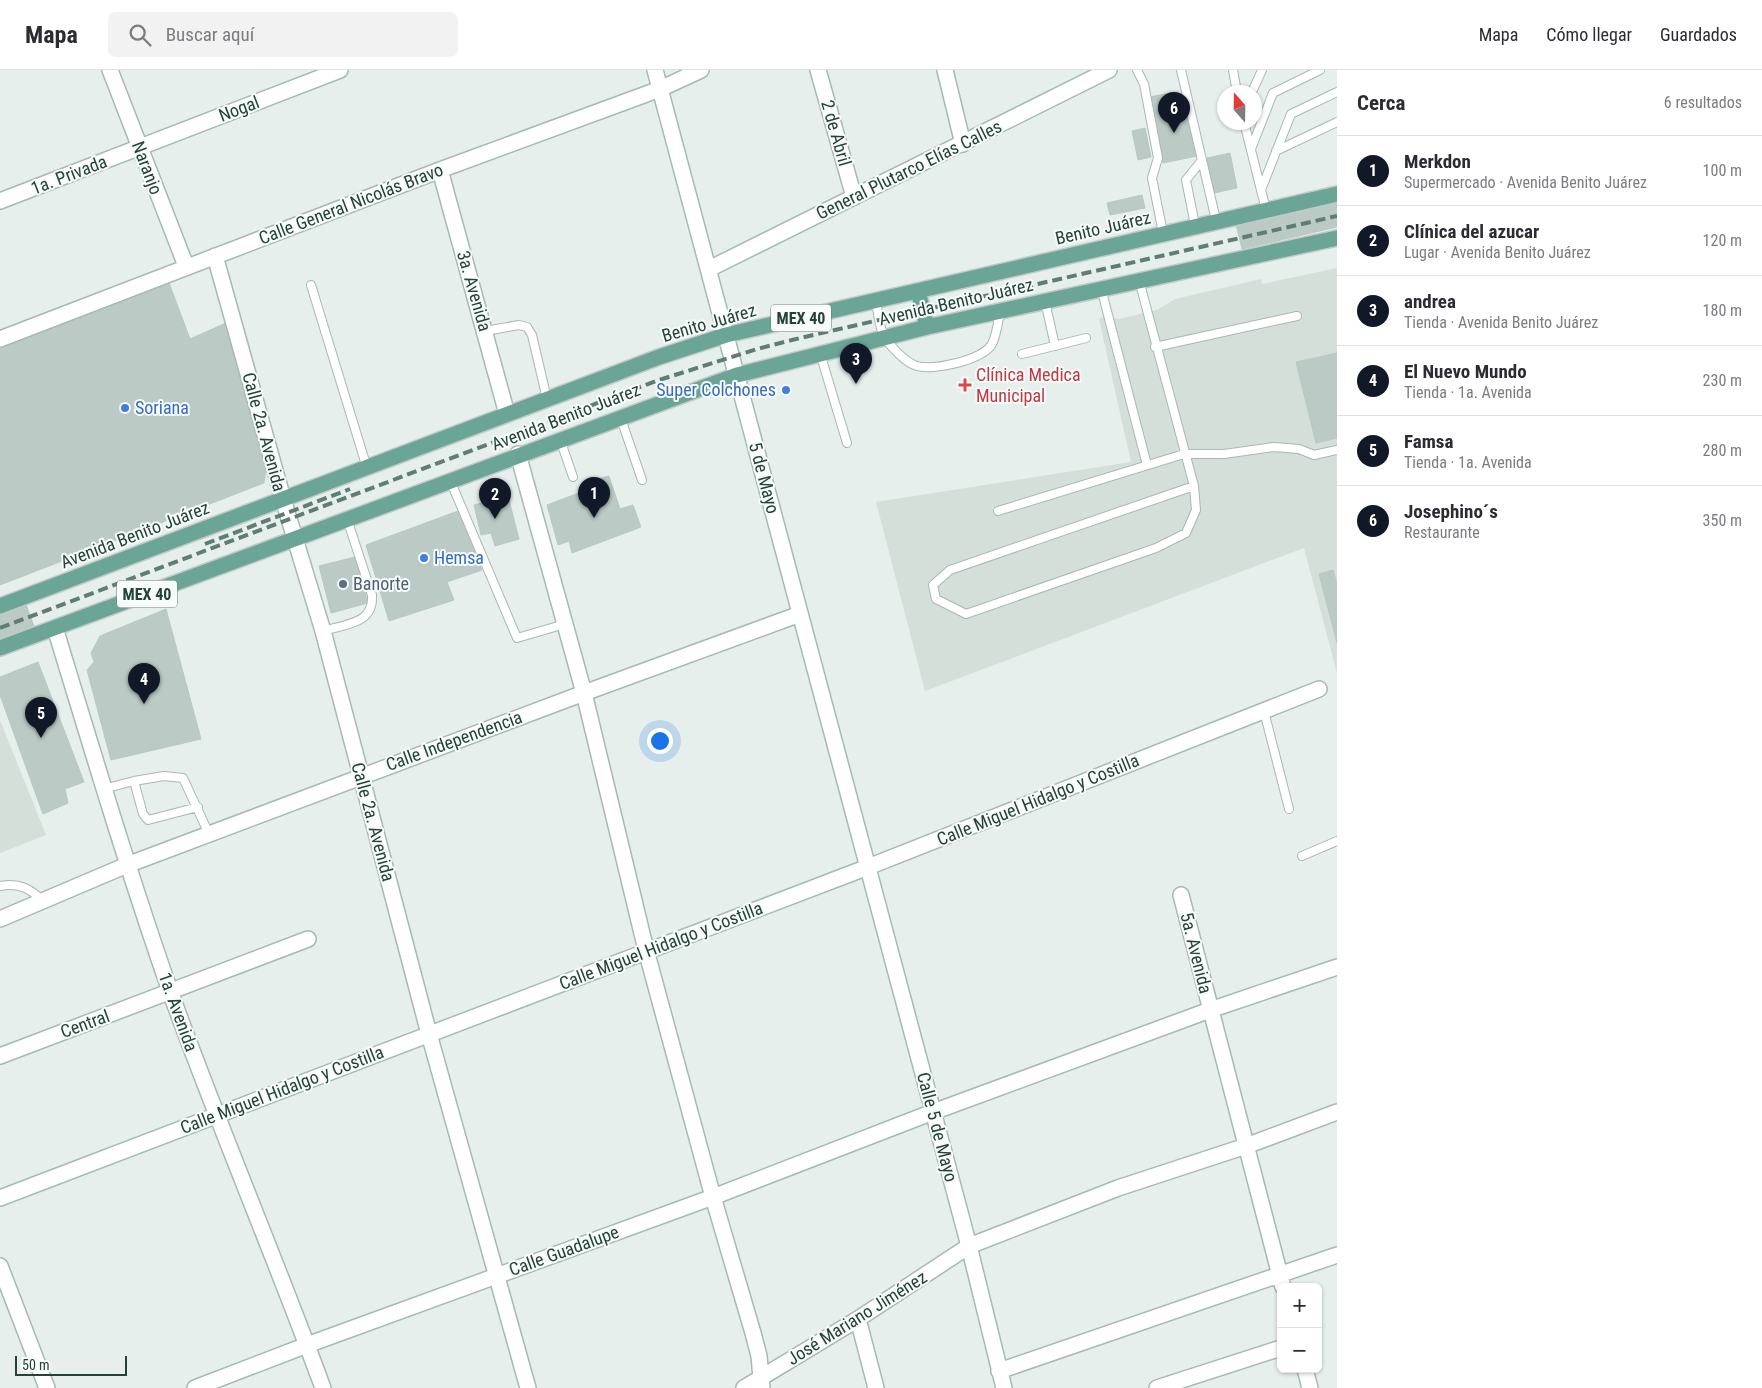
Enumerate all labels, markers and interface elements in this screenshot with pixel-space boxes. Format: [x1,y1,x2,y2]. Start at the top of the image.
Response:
search box [108,12,458,57]
text: Mapa [25,21,78,49]
icon: search [126,21,154,49]
text: Buscar aquí [166,23,254,46]
text: Mapa [1479,24,1518,45]
text: Cómo llegar [1546,24,1632,45]
text: Guardados [1660,24,1737,45]
north arrow [1217,85,1262,130]
street label: Nogal [216,91,262,126]
text: Cerca [1357,91,1405,115]
pin: 6 [1158,92,1190,133]
text: 6 resultados [1664,93,1742,112]
street label: 2 de Abril [817,98,856,168]
street label: General Plutarco Elías Calles [813,115,1005,224]
street label: Naranjo [128,138,167,197]
street label: 1a. Privada [28,150,110,199]
text: Merkdon [1404,150,1471,173]
street label: Calle General Nicolás Bravo [256,159,446,248]
text: 1 [1369,161,1377,180]
text: 100 m [1703,161,1742,180]
text: Supermercado · Avenida Benito Juárez [1404,173,1647,192]
street label: Benito Juárez [1053,206,1153,249]
text: Clínica del azucar [1404,220,1539,243]
text: 2 [1369,231,1377,250]
text: 120 m [1703,231,1742,250]
text: Lugar · Avenida Benito Juárez [1404,243,1591,262]
street label: 3a. Avenida [453,248,496,334]
street label: Avenida Benito Juárez [877,274,1035,329]
text: andrea [1404,290,1456,313]
street label: Benito Juárez [659,299,759,346]
text: 3 [1369,301,1377,320]
text: 180 m [1703,301,1742,320]
road number: MEX 40 [771,304,831,332]
text: Tienda · Avenida Benito Juárez [1404,313,1598,332]
pin: 3 [840,343,872,384]
text: El Nuevo Mundo [1404,360,1527,383]
place label: Clínica Medica Municipal [976,364,1081,406]
street label: Calle 2a. Avenida [239,370,290,494]
text: 4 [1369,371,1377,390]
text: 230 m [1703,371,1742,390]
street label: Avenida Benito Juárez [488,378,643,455]
marker: Clínica Medica Municipal [958,378,972,392]
place label: Super Colchones [656,379,776,400]
text: Tienda · 1a. Avenida [1404,383,1532,402]
marker: Super Colchones [780,384,792,396]
place label: Soriana [135,397,189,418]
marker: Soriana [119,402,131,414]
text: Famsa [1404,430,1453,453]
street label: 5 de Mayo [745,440,784,516]
text: 5 [1369,441,1377,460]
text: 280 m [1703,441,1742,460]
text: Tienda · 1a. Avenida [1404,453,1532,472]
pin: 1 [578,477,610,518]
pin: 2 [479,478,511,519]
street label: Avenida Benito Juárez [57,496,212,573]
text: Josephino´s [1404,500,1498,523]
text: 6 [1369,511,1377,530]
text: 350 m [1703,511,1742,530]
text: Restaurante [1404,523,1480,542]
place label: Hemsa [434,547,484,568]
marker: Hemsa [418,552,430,564]
place label: Banorte [353,573,409,594]
marker: Banorte [337,578,349,590]
road number: MEX 40 [117,580,177,608]
pin: 4 [128,663,160,704]
pin: 5 [25,697,57,738]
street label: Calle Independencia [383,706,525,775]
your location [647,728,673,754]
street label: Calle Miguel Hidalgo y Costilla [934,749,1142,850]
street label: Calle 2a. Avenida [348,760,399,884]
street label: Calle Miguel Hidalgo y Costilla [556,897,765,994]
street label: 5a. Avenida [1176,910,1217,996]
street label: 1a. Avenida [154,969,202,1054]
street label: Central [57,1005,112,1042]
street label: Calle Miguel Hidalgo y Costilla [177,1041,386,1138]
street label: Calle 5 de Mayo [913,1070,962,1184]
street label: Calle Guadalupe [506,1221,622,1280]
street label: José Mariano Jiménez [783,1266,931,1369]
map controls [1277,1283,1322,1373]
button: + [1277,1283,1322,1328]
button: − [1277,1328,1322,1373]
scale bar [15,1353,128,1376]
text: 50 m [22,1357,50,1373]

